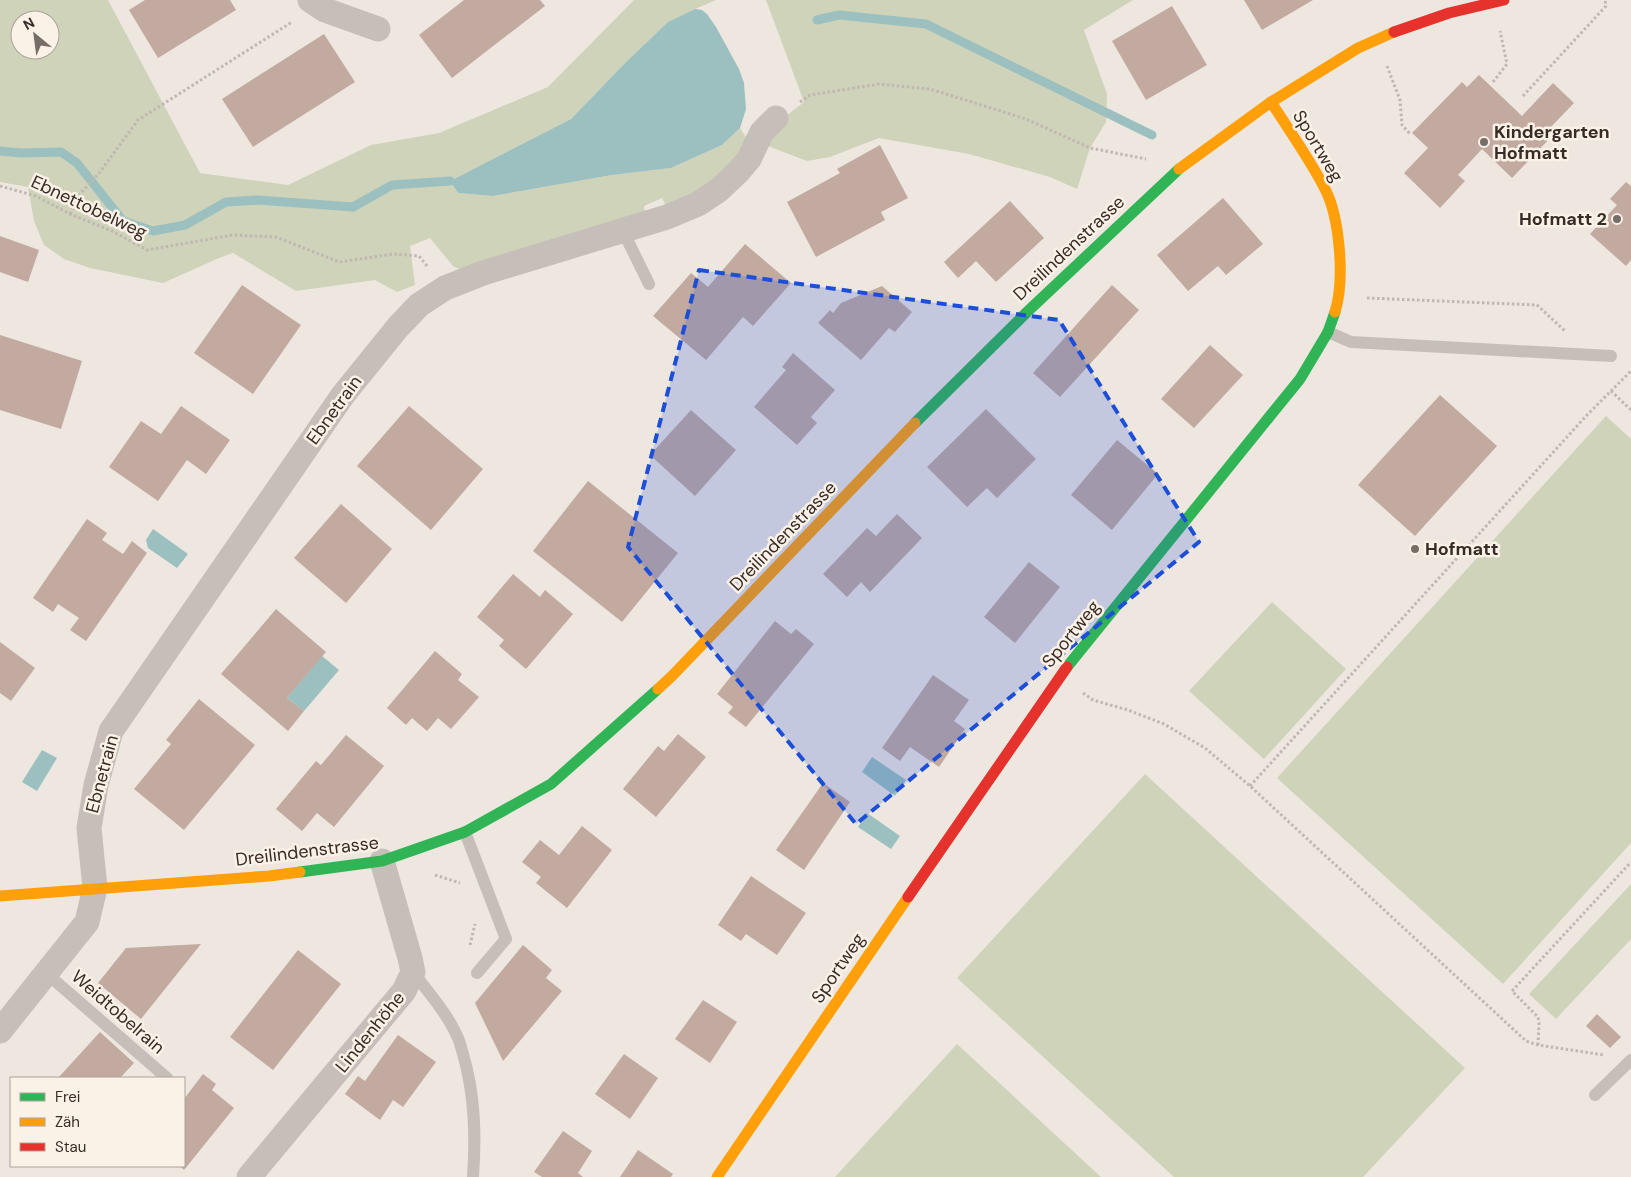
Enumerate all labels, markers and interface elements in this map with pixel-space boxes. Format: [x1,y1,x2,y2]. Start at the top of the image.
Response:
north arrow [10,10,60,60]
text: N [20,13,38,34]
street label: Sportweg [1287,106,1349,186]
place label: Kindergarten Hofmatt [1494,120,1610,165]
marker: Kindergarten Hofmatt [1478,136,1490,148]
street label: Ebnettobelweg [27,170,151,244]
street label: Dreilindenstrasse [1008,190,1130,306]
place label: Hofmatt 2 [1519,207,1607,231]
marker: Hofmatt 2 [1611,213,1623,225]
street label: Ebnetrain [301,371,367,449]
street label: Dreilindenstrasse [724,476,842,596]
place label: Hofmatt [1425,537,1498,561]
marker: Hofmatt [1409,543,1421,555]
street label: Sportweg [1037,595,1105,673]
street label: Ebnetrain [80,732,124,816]
street label: Dreilindenstrasse [234,830,380,872]
street label: Sportweg [806,928,870,1008]
street label: Weidtobelrain [66,965,170,1059]
street label: Lindenhöhe [330,987,410,1077]
legend [10,1077,185,1167]
text: Frei [55,1087,80,1107]
text: Zäh [55,1112,80,1132]
text: Stau [55,1137,86,1157]

